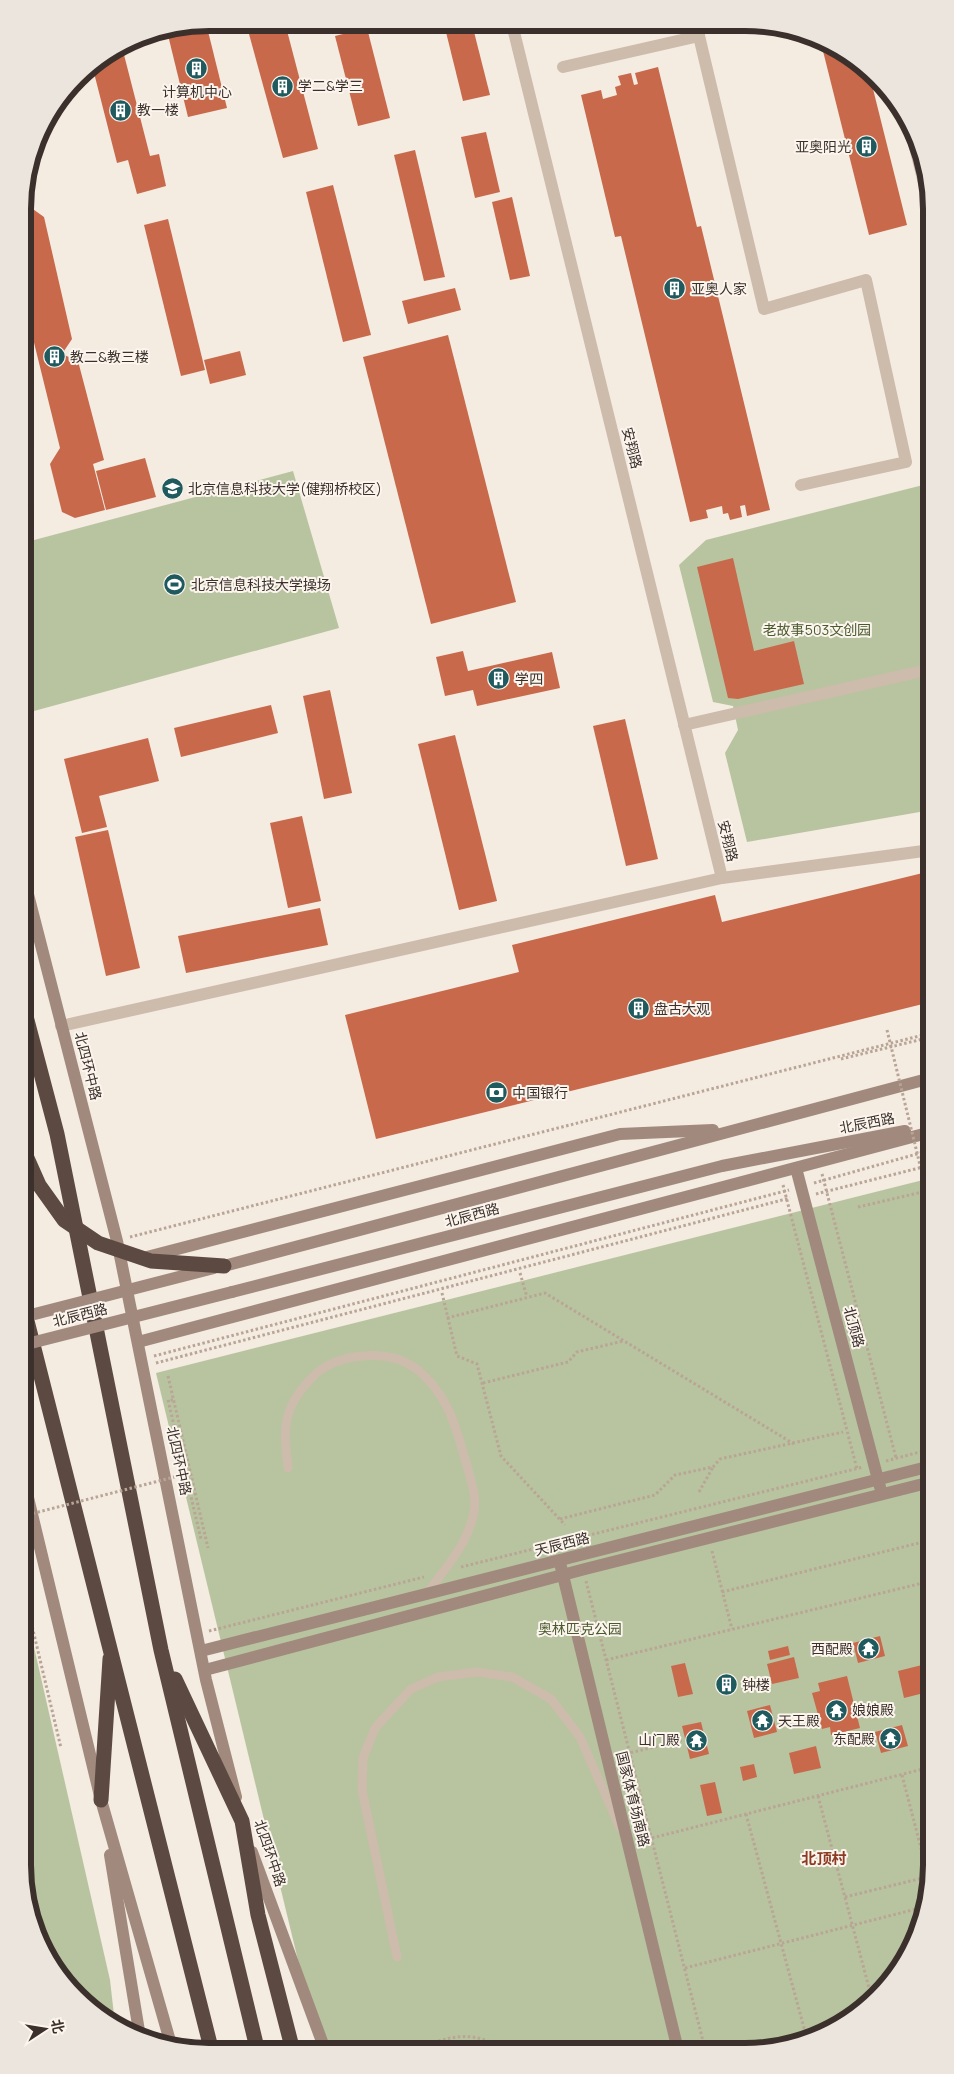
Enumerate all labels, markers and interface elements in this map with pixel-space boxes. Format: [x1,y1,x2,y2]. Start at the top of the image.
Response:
building icon: 计算机中心 [185,57,209,81]
building icon: 学二&学三 [270,74,294,98]
place label: 学二&学三 [298,76,363,95]
place label: 计算机中心 [162,82,232,101]
building icon: 教一楼 [109,98,133,122]
place label: 教一楼 [137,100,179,119]
building icon: 亚奥阳光 [855,135,879,159]
place label: 亚奥阳光 [795,137,851,156]
building icon: 亚奥人家 [663,277,687,301]
place label: 亚奥人家 [691,279,747,298]
building icon: 教二&教三楼 [42,345,66,369]
place label: 教二&教三楼 [70,347,149,366]
street label: 安翔路 [618,425,647,471]
school or university icon: 北京信息科技大学(健翔桥校区) [160,477,184,501]
place label: 北京信息科技大学(健翔桥校区) [188,479,382,498]
sports icon: 北京信息科技大学操场 [163,573,187,597]
place label: 北京信息科技大学操场 [191,575,331,594]
park label: 老故事503文创园 [763,620,871,639]
building icon: 学四 [487,667,511,691]
place label: 学四 [515,669,543,688]
street label: 安翔路 [714,818,743,864]
building icon: 盘古大观 [626,997,650,1021]
place label: 盘古大观 [654,999,710,1018]
street label: 北四环中路 [71,1030,106,1102]
bank icon: 中国银行 [484,1081,508,1105]
place label: 中国银行 [512,1083,568,1102]
street label: 北辰西路 [838,1108,896,1137]
street label: 北辰西路 [442,1198,501,1231]
street label: 北辰西路 [50,1299,109,1331]
street label: 北顶路 [840,1304,869,1350]
street label: 北四环中路 [163,1425,196,1497]
street label: 天辰西路 [532,1528,591,1560]
park label: 奥林匹克公园 [538,1619,622,1638]
temple icon: 西配殿 [857,1637,881,1661]
place label: 西配殿 [811,1639,853,1658]
building icon: 钟楼 [714,1673,738,1697]
place label: 钟楼 [742,1675,770,1694]
temple icon: 娘娘殿 [824,1698,848,1722]
place label: 娘娘殿 [852,1700,894,1719]
temple icon: 天王殿 [750,1709,774,1733]
place label: 天王殿 [778,1711,820,1730]
temple icon: 东配殿 [879,1727,903,1751]
temple icon: 山门殿 [684,1728,708,1752]
place label: 东配殿 [833,1729,875,1748]
place label: 山门殿 [638,1730,680,1749]
street label: 国家体育场南路 [612,1749,655,1849]
street label: 北四环中路 [250,1817,291,1889]
district label: 北顶村 [801,1848,847,1869]
north arrow [20,2004,70,2054]
text: 北 [47,2017,69,2035]

